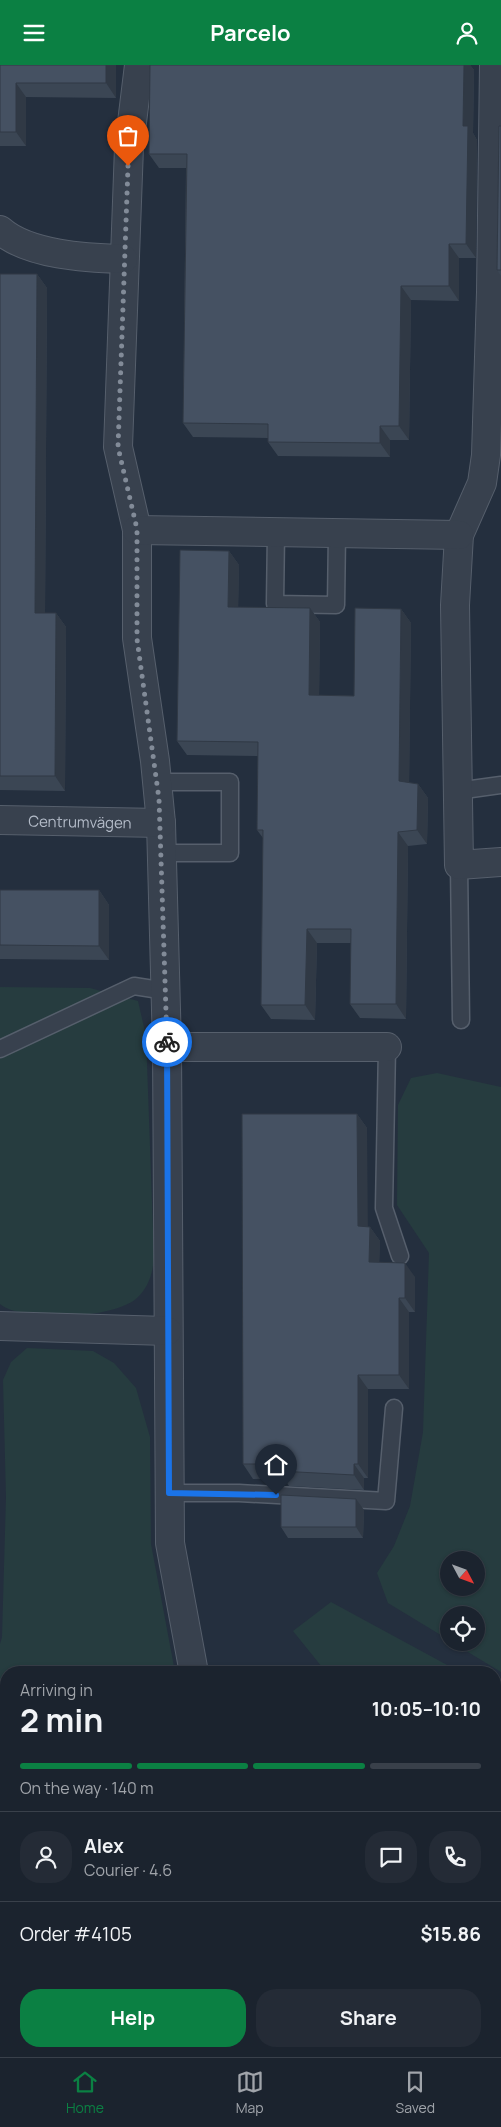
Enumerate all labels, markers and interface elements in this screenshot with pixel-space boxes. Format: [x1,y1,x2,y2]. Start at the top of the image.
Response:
text: Parcelo [210,18,291,48]
icon: menu [20,19,48,47]
icon: person [453,19,481,47]
pin [107,115,149,166]
icon: bag [114,122,142,150]
street label: Centrumvägen [28,810,132,833]
courier [142,1017,192,1067]
icon: bike [153,1028,181,1056]
pin [255,1444,297,1495]
icon: home [262,1451,290,1479]
north arrow [440,1551,485,1596]
map controls [440,1551,485,1651]
button: locate [440,1606,485,1651]
text: Arriving in [20,1679,93,1701]
text: 10:05–10:10 [372,1696,481,1722]
text: 2 min [20,1698,103,1742]
text: On the way · 140 m [20,1777,154,1799]
button: person [20,1831,72,1883]
button: chat [365,1831,417,1883]
button: phone [429,1831,481,1883]
text: Alex [84,1833,124,1859]
text: Courier · 4.6 [84,1859,172,1881]
text: Order #4105 [20,1921,132,1947]
text: $15.86 [420,1921,481,1947]
button: Help [20,1989,246,2047]
button: Share [256,1989,481,2047]
tab: Home [66,2068,104,2117]
tab: Map [236,2068,264,2117]
tab: Saved [396,2068,435,2117]

